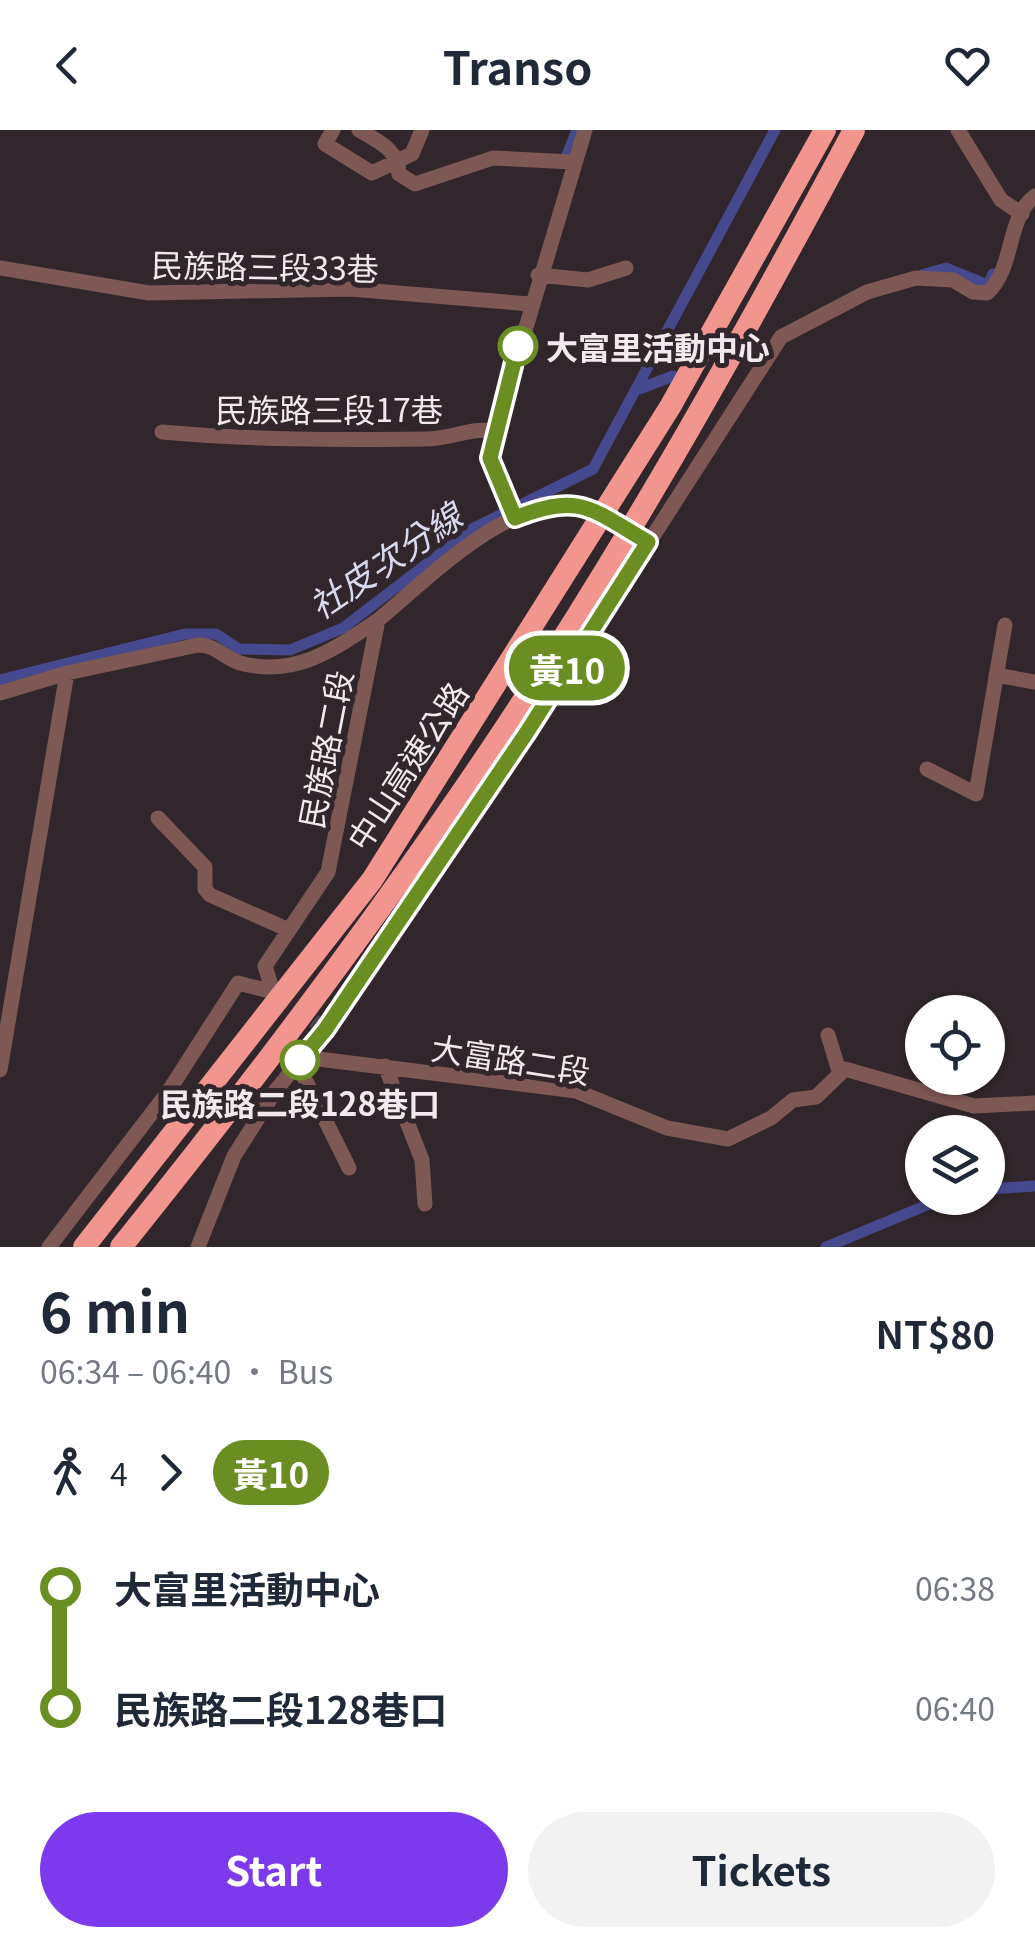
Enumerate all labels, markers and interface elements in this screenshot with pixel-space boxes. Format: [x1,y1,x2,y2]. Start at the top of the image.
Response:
text: Transo [443,33,592,98]
icon: back [40,38,95,93]
icon: heart [940,38,995,93]
street label: 民族路三段33巷 [151,240,379,290]
place label: 大富里活動中心 [546,323,770,369]
marker: 大富里活動中心 [499,327,537,365]
street label: 民族路三段17巷 [215,385,443,431]
water label: 社皮次分線 [297,487,474,629]
line badge: 黃10 [510,636,624,700]
text: 黃10 [529,643,605,694]
street label: 民族路二段 [286,666,362,832]
street label: 中山高速公路 [334,672,478,858]
map controls [905,995,1005,1215]
button: locate [905,995,1005,1095]
street label: 大富路二段 [428,1023,594,1093]
marker: 民族路二段128巷口 [281,1041,319,1079]
place label: 民族路二段128巷口 [160,1079,440,1125]
button: layers [905,1115,1005,1215]
text: 6 min [40,1269,190,1349]
text: NT$80 [876,1305,995,1360]
text: 06:34 – 06:40 · Bus [40,1347,333,1393]
icon: walk [40,1445,95,1500]
icon: forward [143,1445,198,1500]
text: 黃10 [233,1447,309,1498]
text: 4 [110,1449,128,1495]
text: 大富里活動中心 [114,1560,380,1615]
text: 06:38 [915,1564,995,1610]
text: 民族路二段128巷口 [114,1680,447,1735]
text: 06:40 [915,1684,995,1730]
button: Start [40,1812,508,1927]
button: Tickets [528,1812,995,1927]

